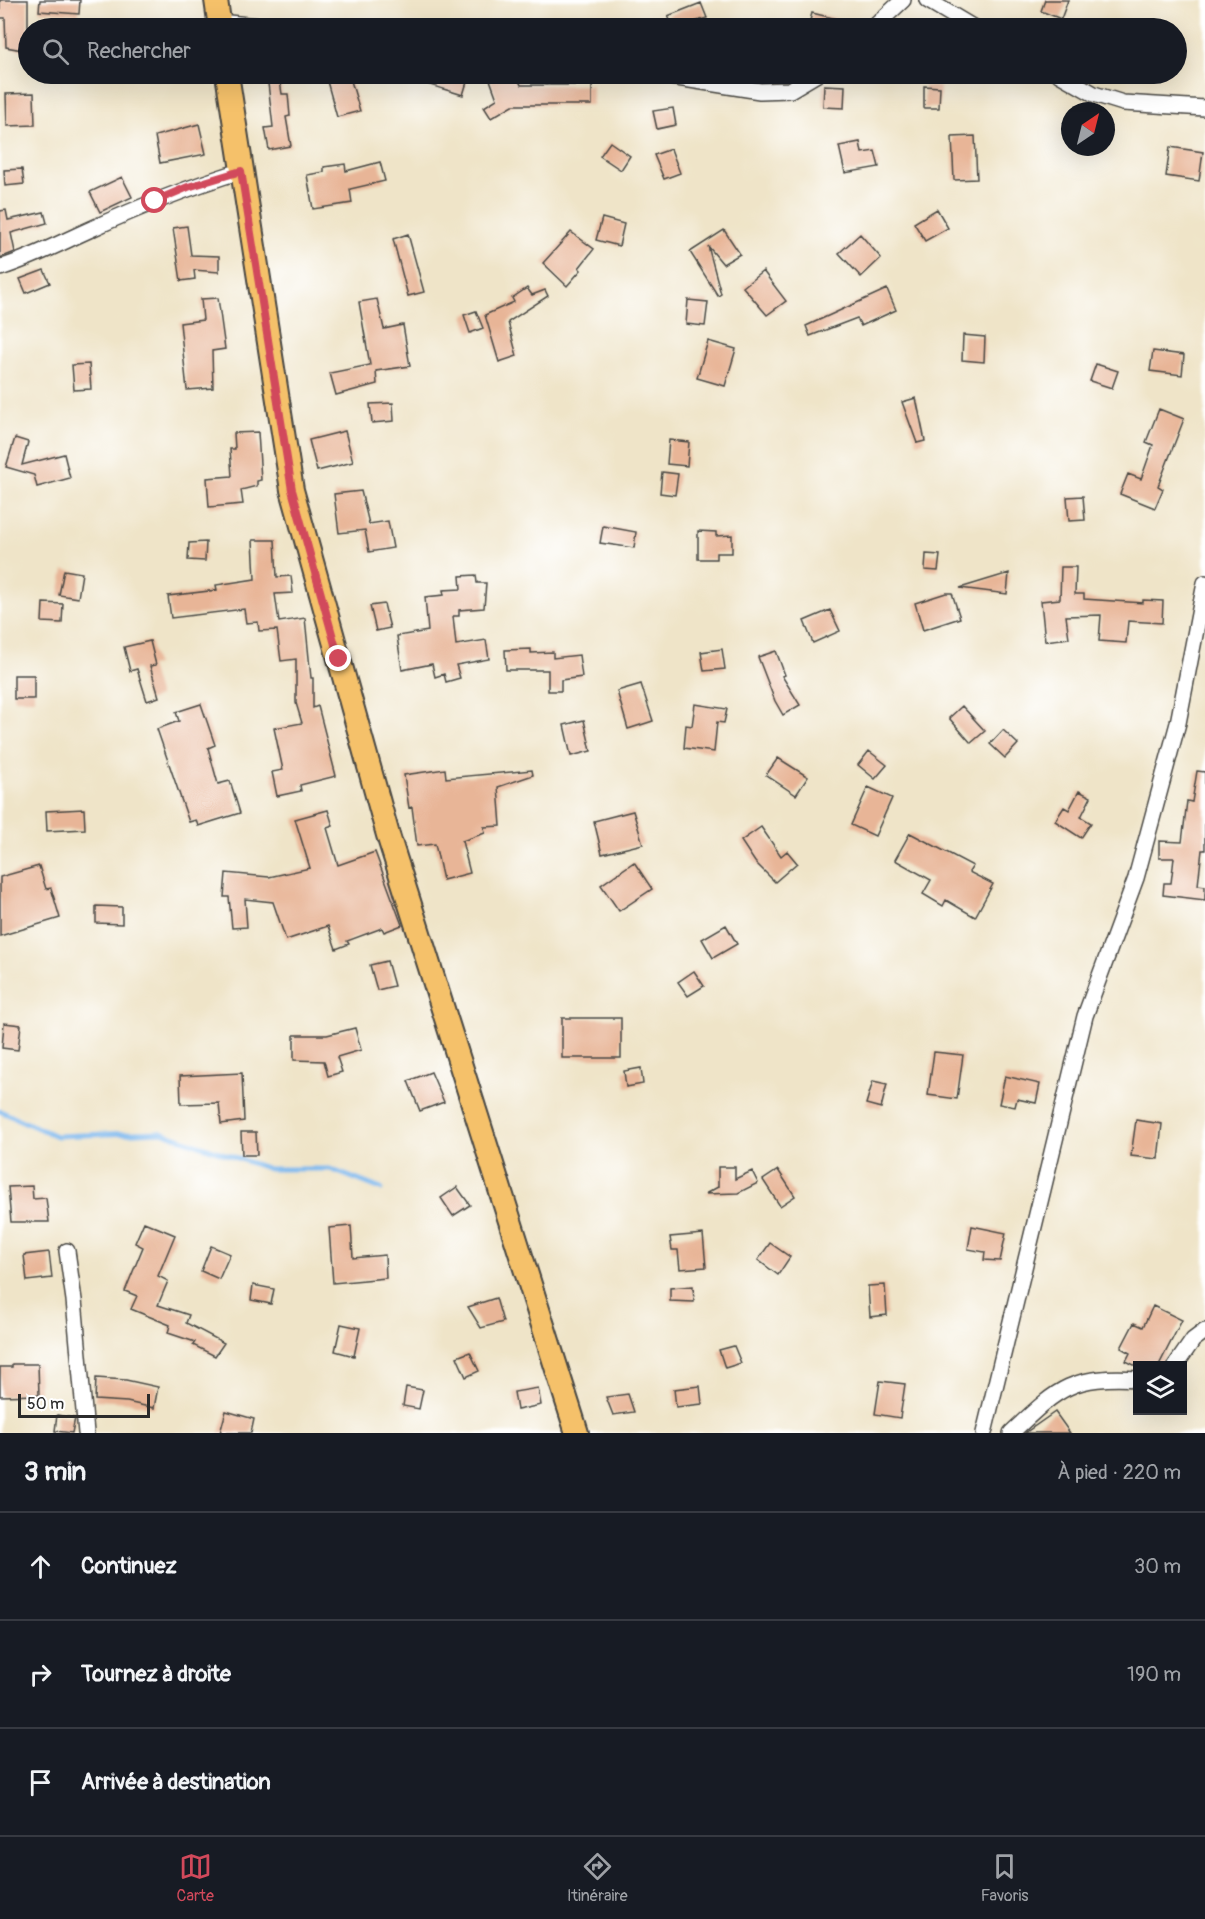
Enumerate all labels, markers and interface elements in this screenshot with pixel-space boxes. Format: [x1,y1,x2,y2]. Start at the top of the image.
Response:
search box [18,18,1187,84]
icon: search [39,35,72,68]
text: Rechercher [87,37,191,65]
north arrow [1061,102,1115,156]
route start [141,187,167,213]
route end [325,645,351,671]
map controls [1133,1361,1187,1415]
button: layers [1133,1361,1187,1415]
scale bar [18,1391,150,1418]
text: 50 m [27,1394,64,1414]
text: 3 min [24,1456,86,1488]
text: À pied · 220 m [1057,1460,1181,1485]
icon: ahead [24,1550,57,1583]
text: Continuez [81,1552,177,1580]
text: 30 m [1134,1554,1181,1579]
icon: right [24,1658,57,1691]
text: Tournez à droite [81,1660,231,1688]
text: 190 m [1127,1662,1181,1687]
icon: arrive [24,1766,57,1799]
text: Arrivée à destination [81,1768,271,1796]
tab: Carte [177,1850,214,1906]
tab: Itinéraire [567,1850,628,1906]
tab: Favoris [981,1850,1028,1906]

